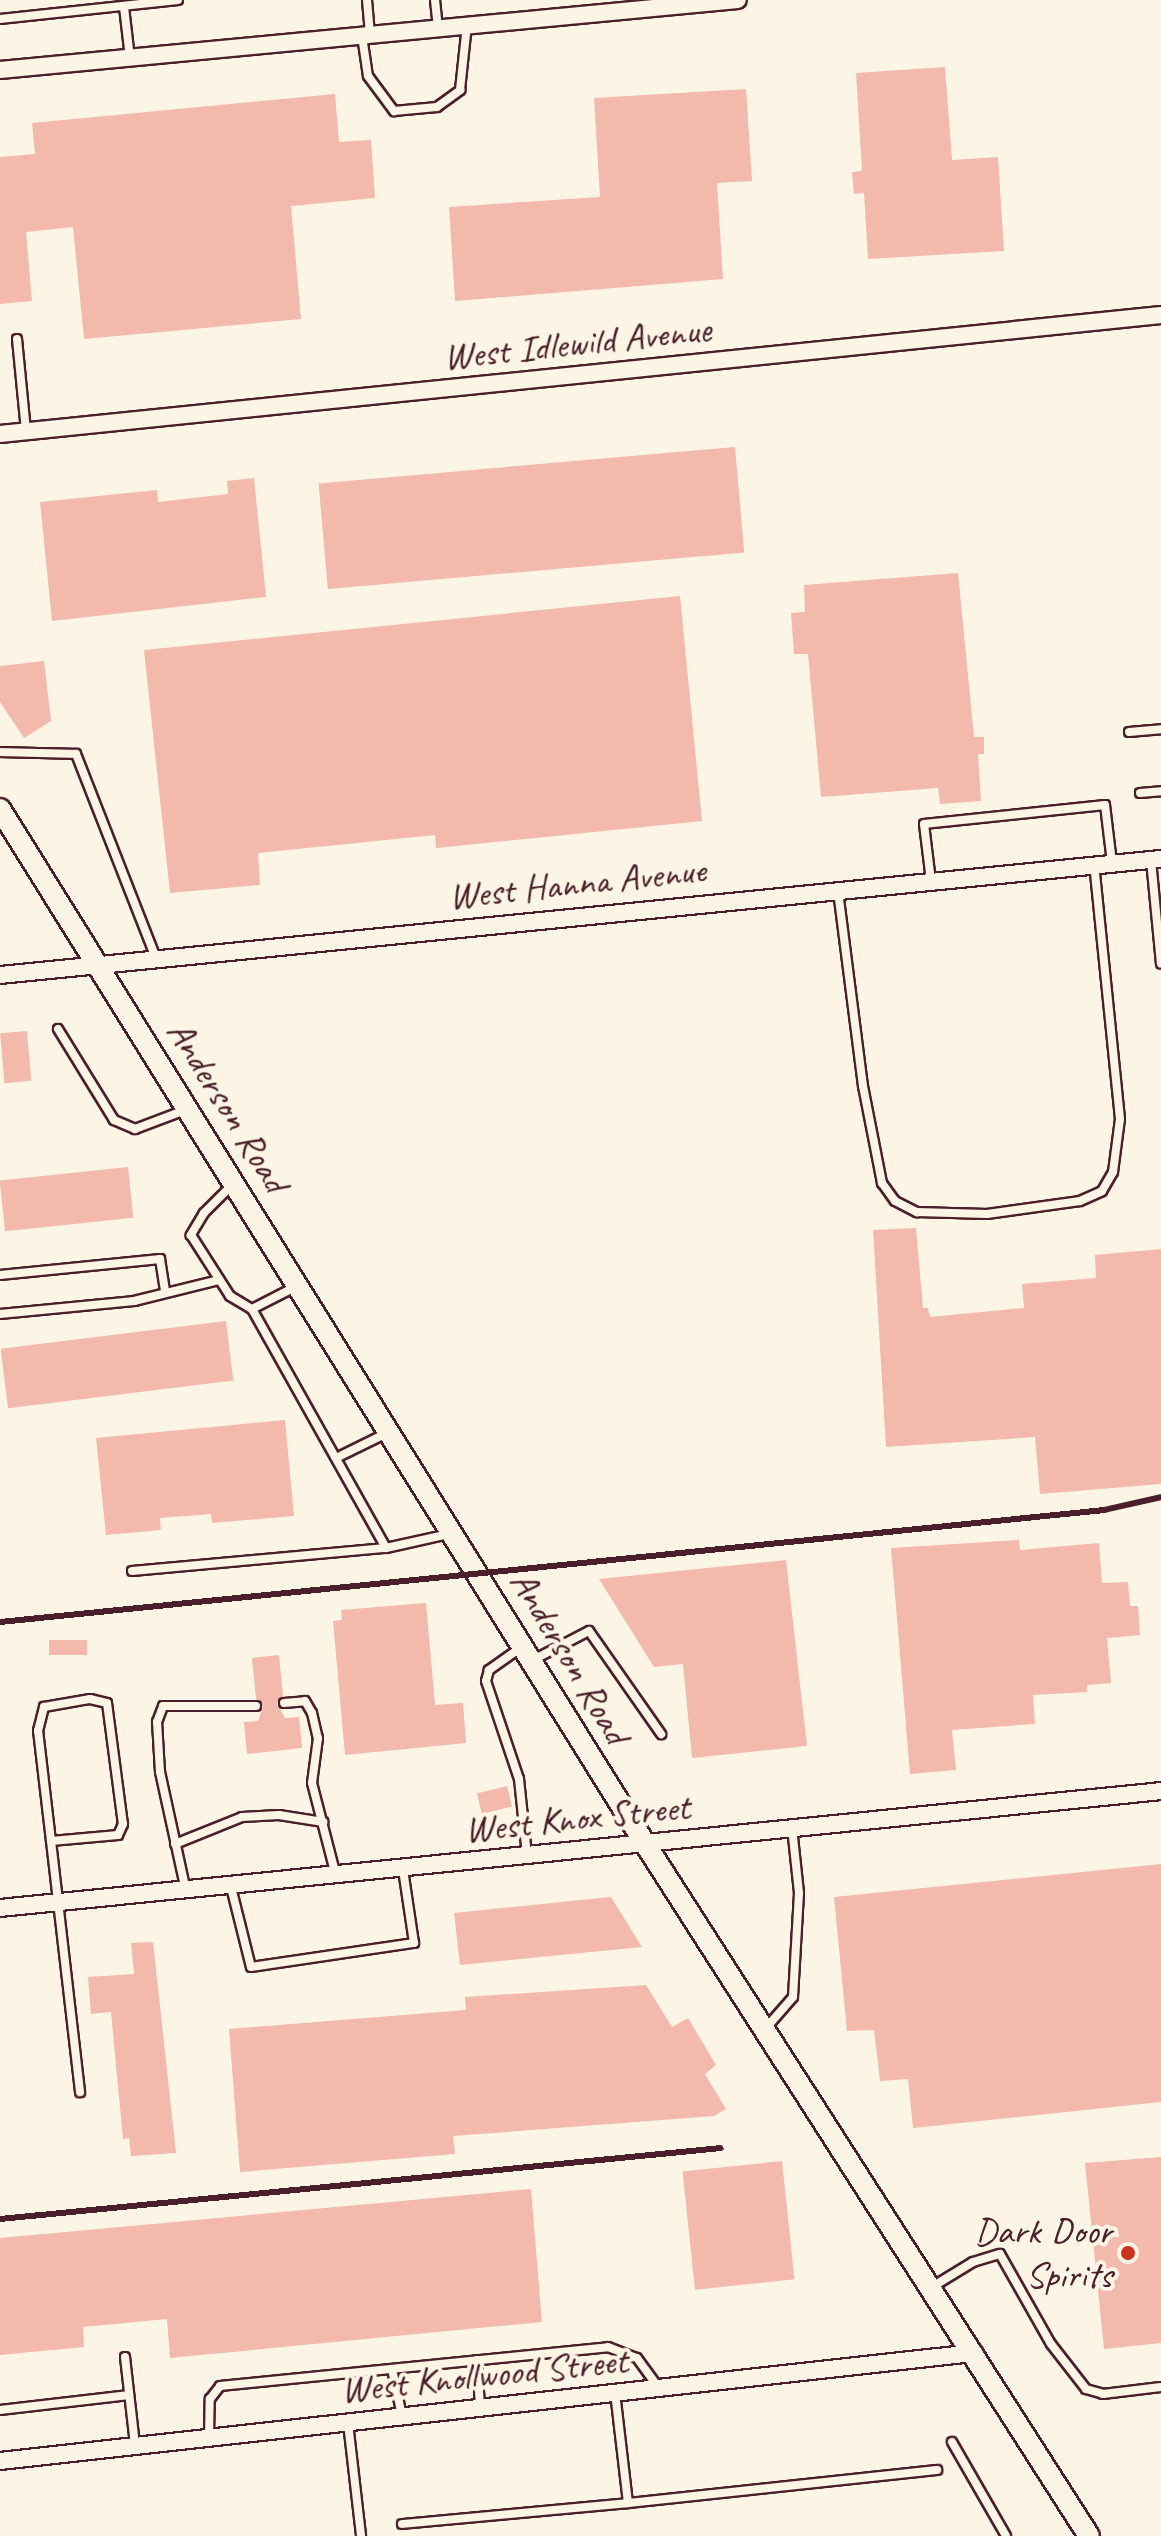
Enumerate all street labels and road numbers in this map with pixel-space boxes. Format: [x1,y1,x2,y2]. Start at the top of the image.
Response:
street label: West Idlewild Avenue [441,306,713,380]
street label: West Hanna Avenue [446,847,708,919]
street label: Anderson Road [158,1012,298,1200]
street label: Anderson Road [501,1563,639,1751]
street label: West Knox Street [461,1783,693,1853]
street label: West Knollwood Street [338,2337,630,2413]

